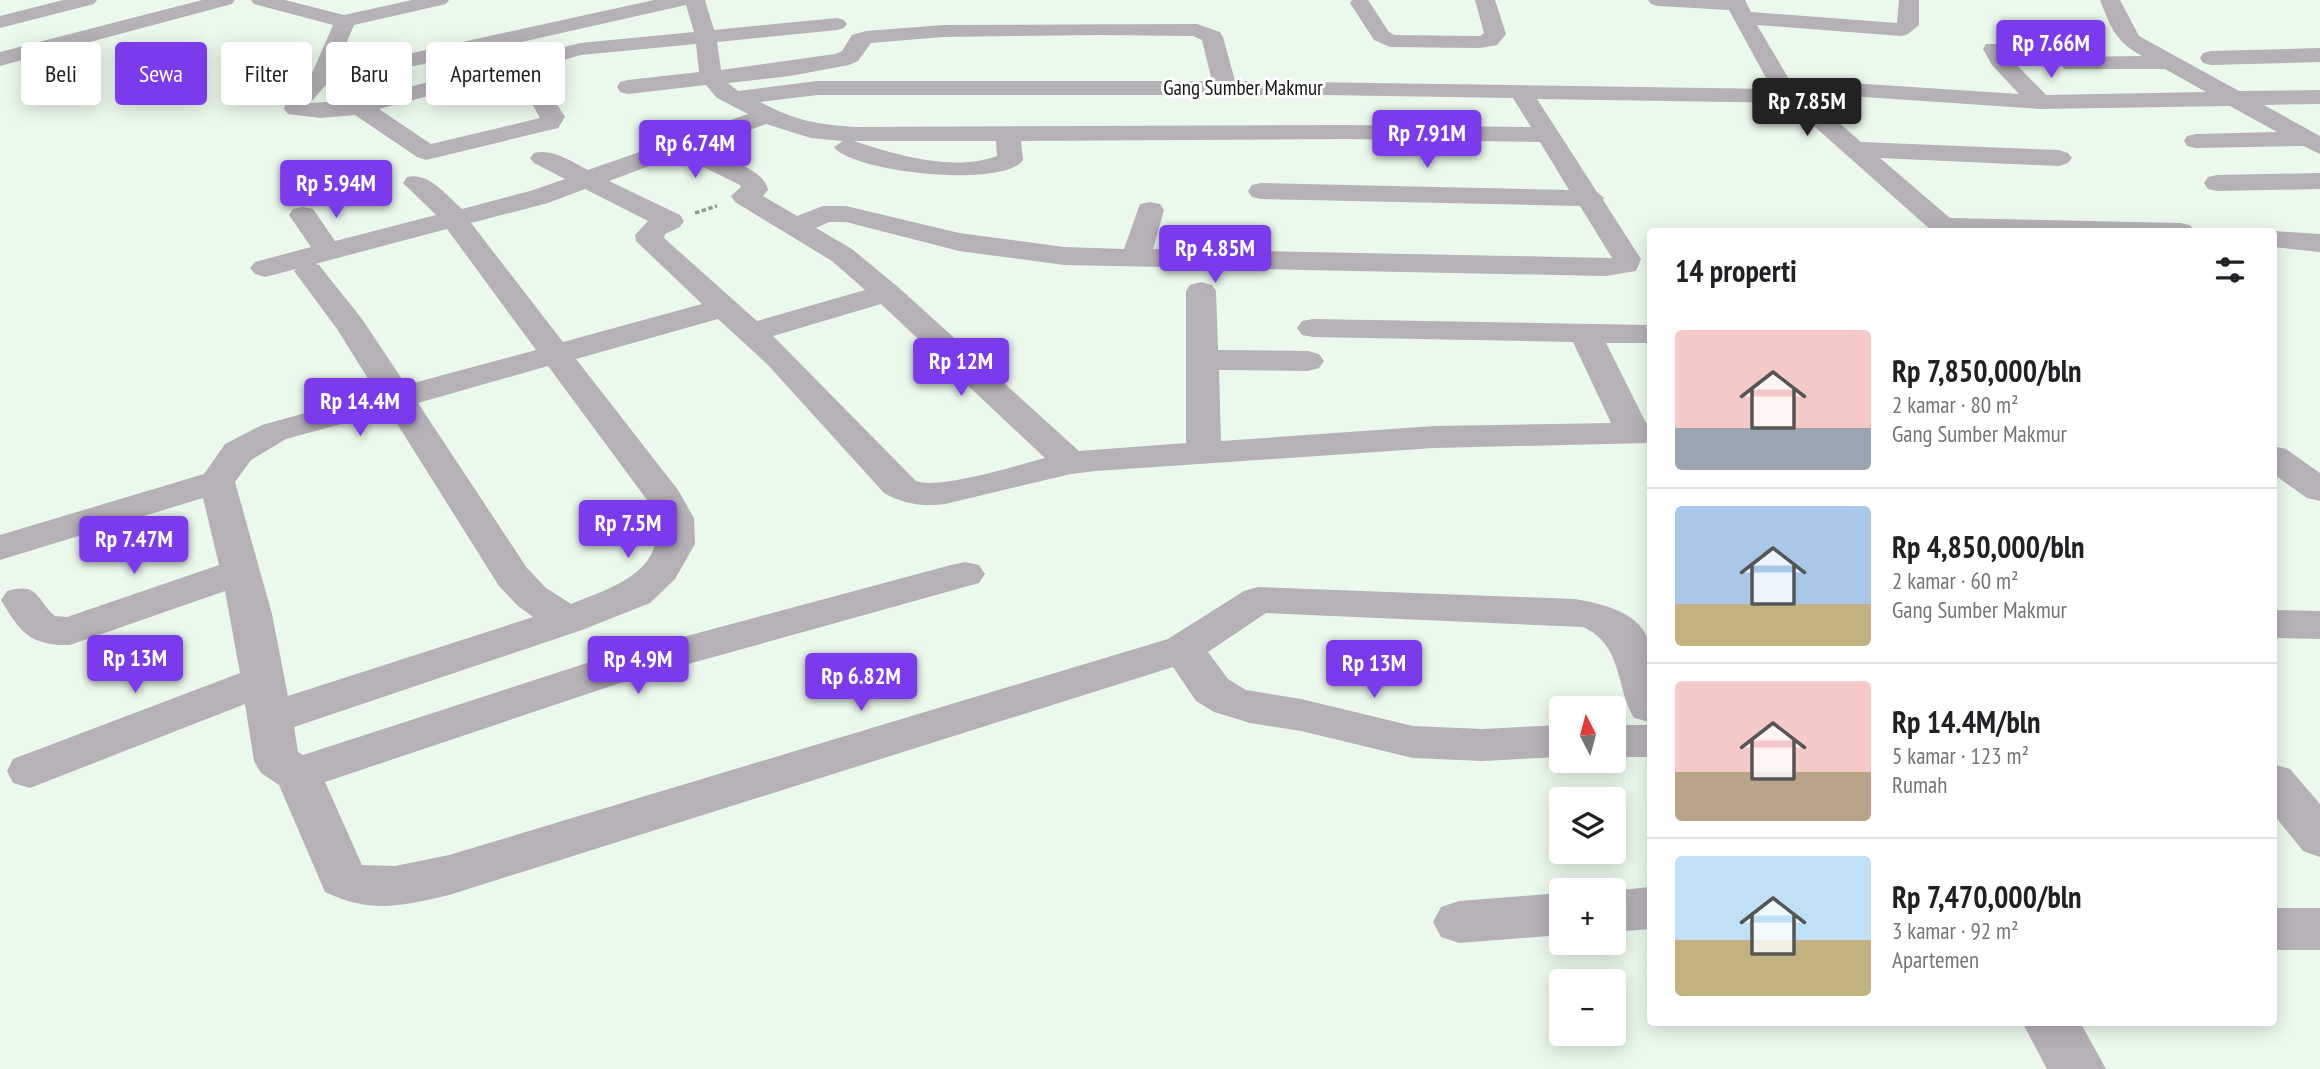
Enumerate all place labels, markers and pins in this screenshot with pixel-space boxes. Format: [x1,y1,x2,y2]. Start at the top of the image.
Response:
pin: Rp 7.66M [1979,20,2123,80]
pin: Rp 7.85M [1735,78,1879,138]
pin: Rp 7.91M [1355,110,1499,170]
pin: Rp 6.74M [623,120,767,180]
pin: Rp 5.94M [264,160,408,220]
pin: Rp 4.85M [1143,226,1287,285]
pin: Rp 12M [904,338,1018,398]
pin: Rp 14.4M [288,378,432,438]
pin: Rp 7.5M [563,500,693,560]
pin: Rp 7.47M [62,516,206,576]
pin: Rp 13M [78,636,192,695]
pin: Rp 4.9M [573,636,703,696]
pin: Rp 13M [1317,640,1431,700]
pin: Rp 6.82M [789,654,933,713]

